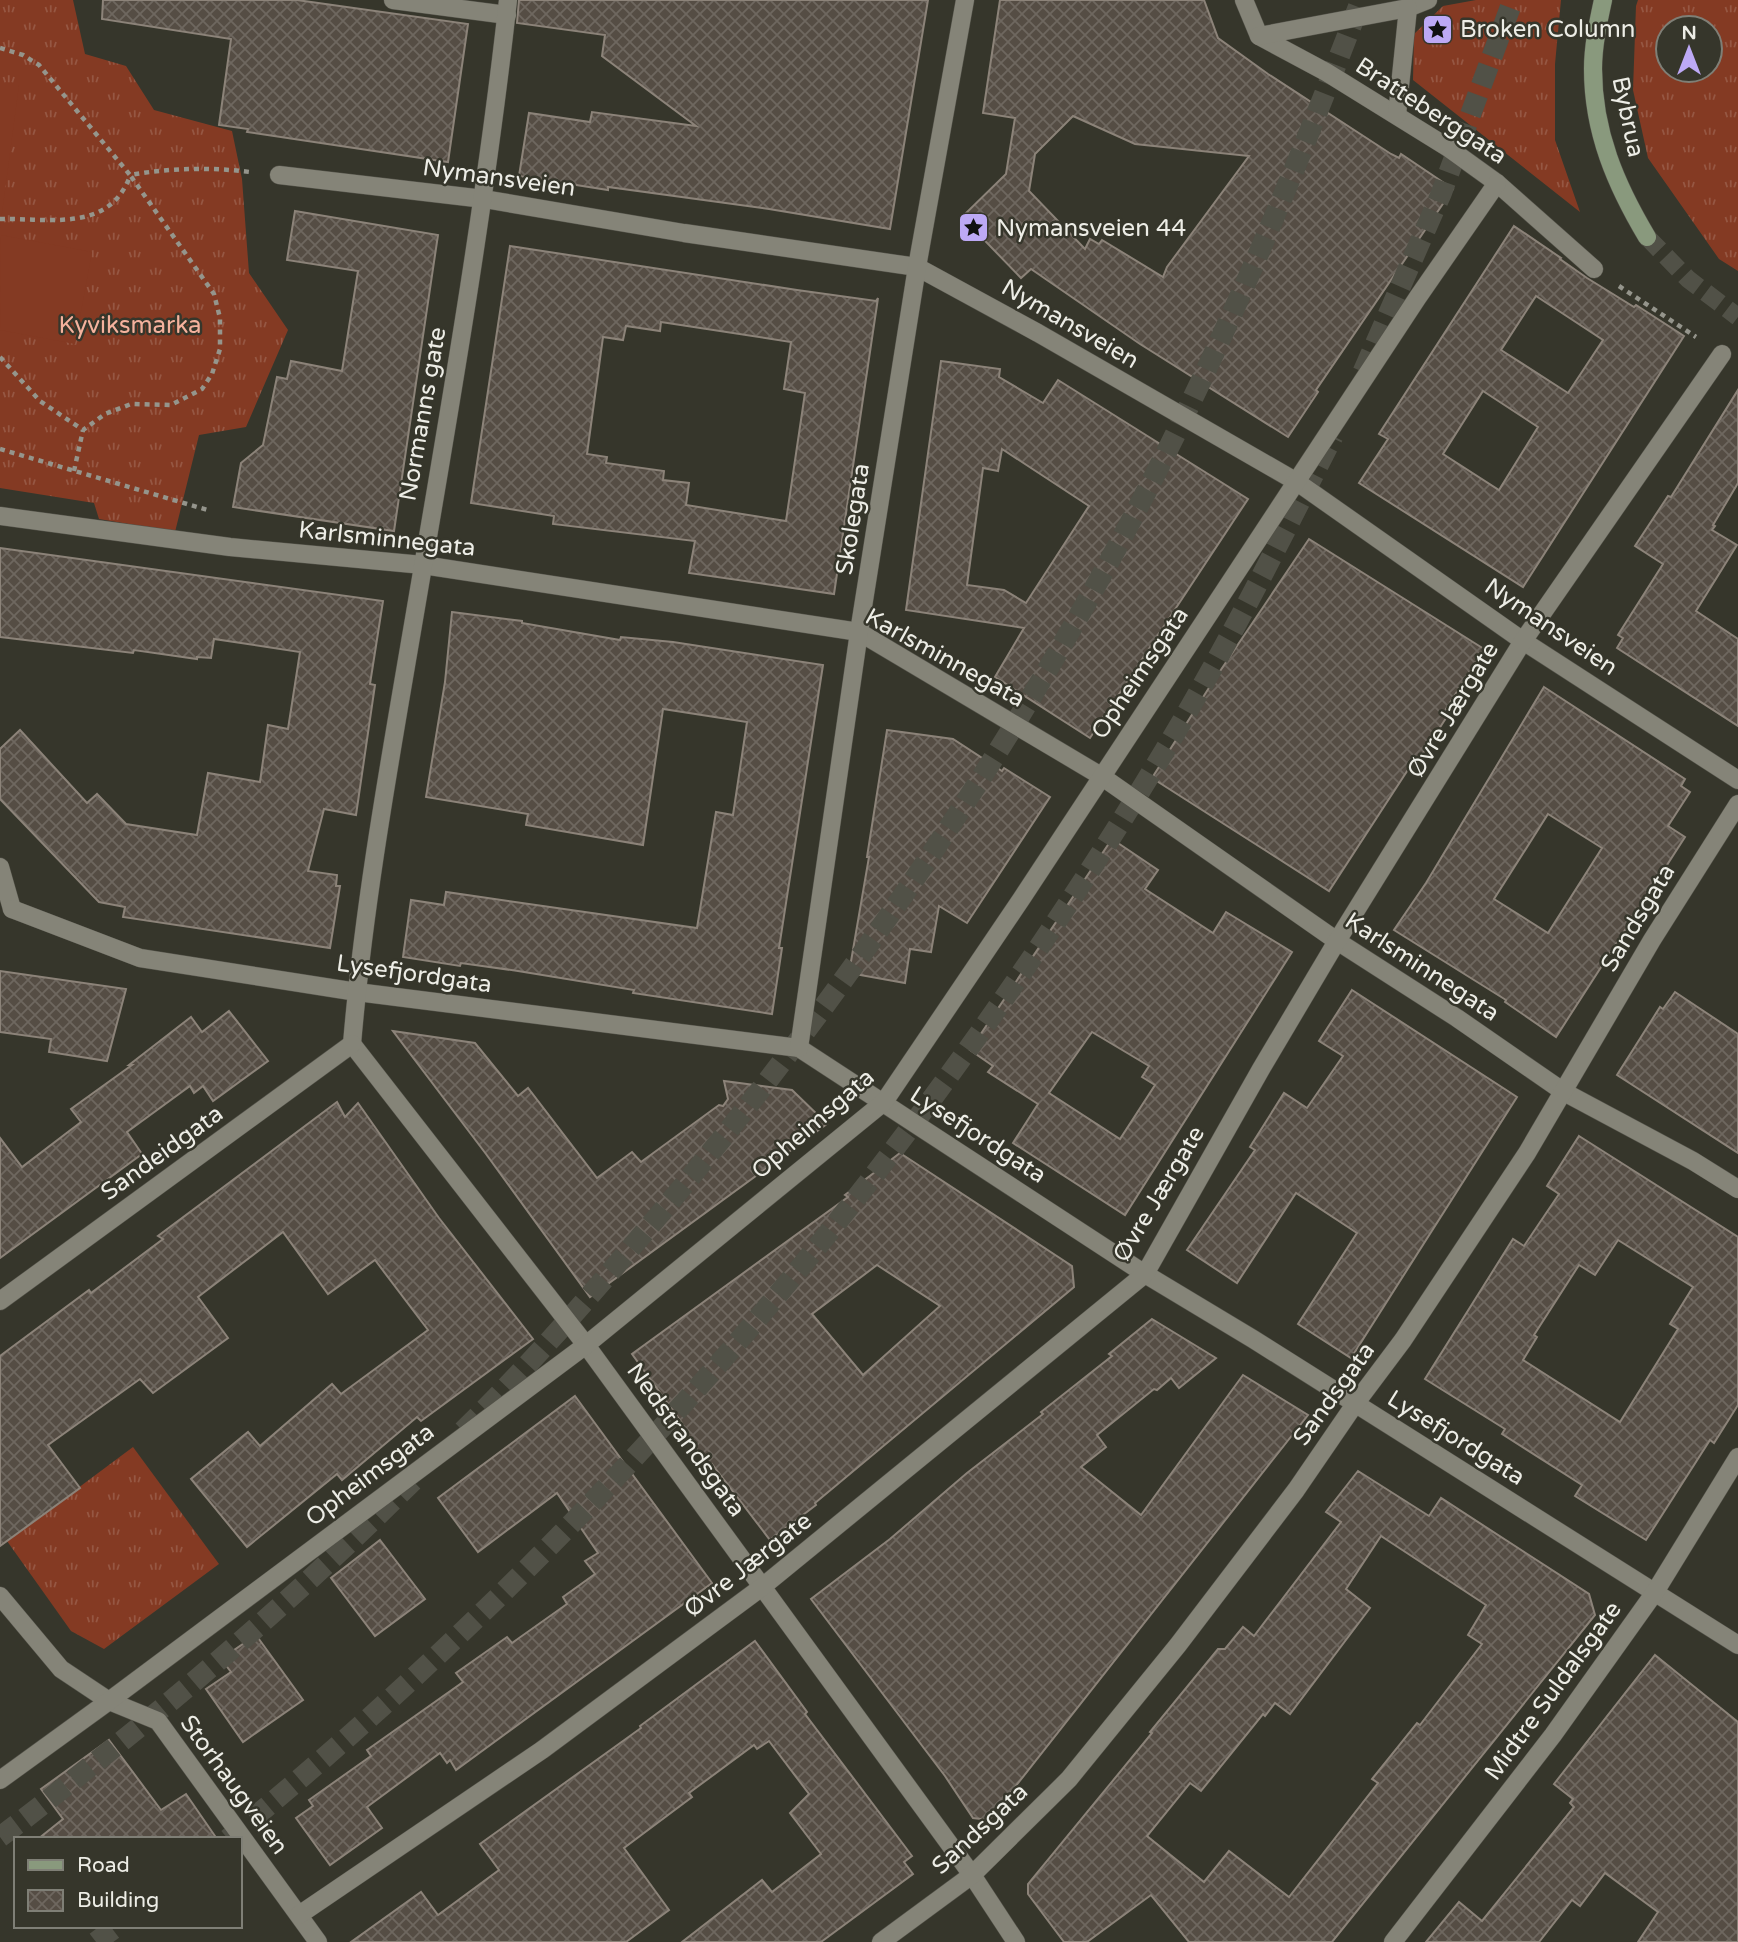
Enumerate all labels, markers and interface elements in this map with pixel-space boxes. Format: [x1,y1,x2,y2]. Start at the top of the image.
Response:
place icon: Broken Column [1420,12,1454,46]
north arrow [1654,14,1724,84]
place label: Broken Column [1460,15,1635,44]
text: N [1681,22,1697,44]
street label: Bratteberggata [1350,51,1512,171]
street label: Bybrua [1605,74,1651,160]
street label: Nymansveien [421,153,577,203]
place icon: Nymansveien 44 [956,211,990,245]
place label: Nymansveien 44 [996,214,1186,243]
street label: Nymansveien [996,273,1144,375]
park label: Kyviksmarka [58,311,202,340]
street label: Normanns gate [393,325,453,503]
street label: Skolegata [830,461,876,577]
street label: Karlsminnegata [297,515,477,563]
street label: Nymansveien [1479,572,1623,682]
street label: Opheimsgata [1085,601,1195,745]
street label: Karlsminnegata [860,602,1030,714]
street label: Øvre Jærgate [1401,637,1505,783]
street label: Sandsgata [1595,859,1681,977]
street label: Karlsminnegata [1339,906,1505,1028]
street label: Lysefjordgata [334,949,494,999]
street label: Opheimsgata [746,1063,880,1185]
street label: Lysefjordgata [904,1080,1052,1190]
street label: Sandeidgata [95,1099,229,1207]
street label: Øvre Jærgate [1107,1121,1211,1267]
street label: Sandsgata [1287,1337,1381,1451]
street label: Nedstrandsgata [620,1357,752,1523]
street label: Lysefjordgata [1382,1384,1530,1492]
street label: Opheimsgata [300,1417,440,1533]
street label: Øvre Jærgate [679,1506,817,1624]
street label: Midtre Suldalsgate [1478,1596,1628,1786]
street label: Storhaugveien [174,1710,294,1860]
street label: Sandsgata [926,1777,1034,1881]
legend [14,1837,242,1928]
text: Road [77,1853,130,1878]
text: Building [77,1888,159,1913]

